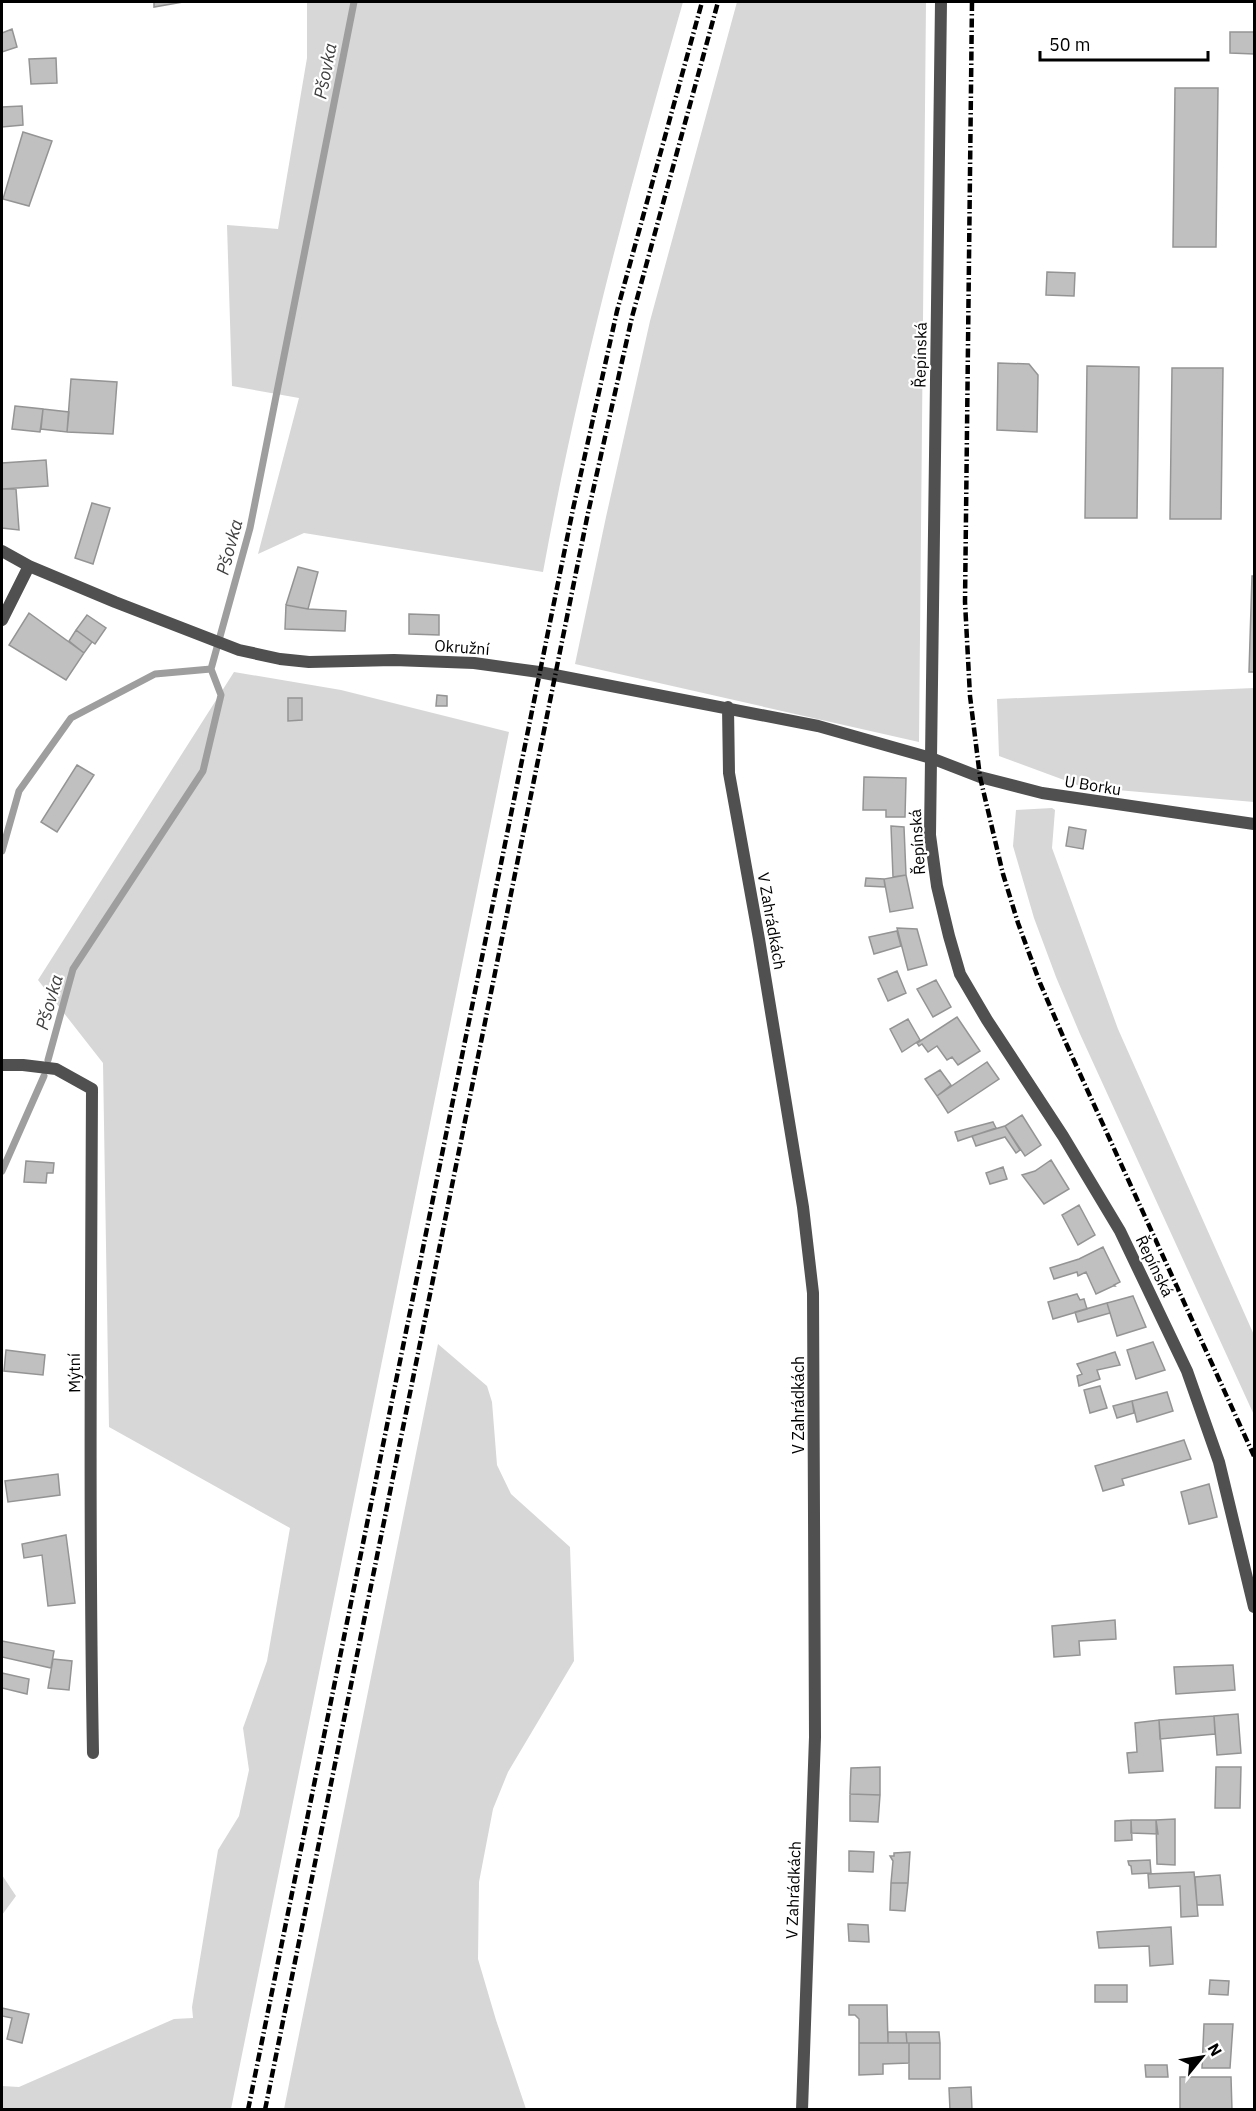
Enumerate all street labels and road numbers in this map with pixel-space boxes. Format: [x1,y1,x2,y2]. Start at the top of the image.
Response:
street label: Řepínská [909,321,931,388]
street label: Okružní [434,635,490,659]
street label: U Borku [1063,771,1123,799]
street label: Řepínská [905,808,929,876]
street label: V Zahrádkách [754,871,790,971]
street label: Řepínská [1132,1232,1179,1300]
street label: Mýtní [64,1353,84,1393]
street label: V Zahrádkách [788,1356,808,1454]
street label: V Zahrádkách [781,1841,805,1939]

